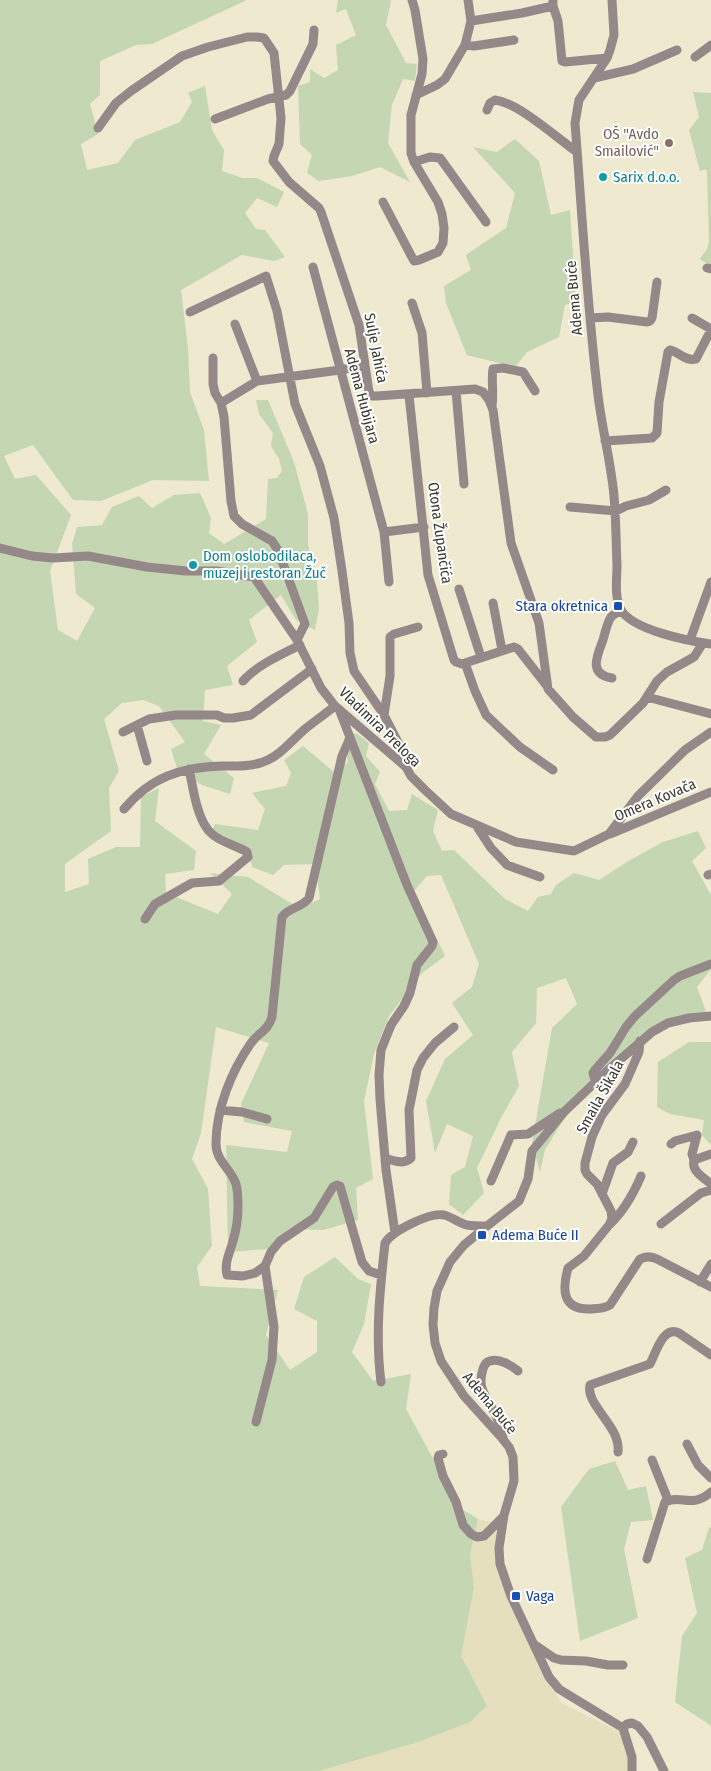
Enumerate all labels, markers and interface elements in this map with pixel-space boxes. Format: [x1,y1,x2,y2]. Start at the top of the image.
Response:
place label: OŠ "Avdo Smailović" [595,125,659,160]
marker: OŠ "Avdo Smailović" [663,137,675,149]
place label: Sarix d.o.o. [613,168,680,186]
marker: Sarix d.o.o. [597,171,609,183]
street label: Adema Buće [562,260,586,336]
street label: Sulje Jahića [360,312,392,384]
street label: Adema Hubijara [341,346,383,446]
street label: Otona Župančića [424,481,456,585]
place label: Dom oslobodilaca, muzej i restoran Žuč [203,547,327,582]
marker: Dom oslobodilaca, muzej i restoran Žuč [187,559,199,571]
place label: Stara okretnica [515,597,608,615]
marker: Stara okretnica [612,600,624,612]
street label: Vladimira Preloga [335,683,425,771]
street label: Omera Kovača [611,775,699,825]
street label: Smaila Šikala [572,1057,628,1137]
place label: Adema Buće II [492,1226,579,1244]
marker: Adema Buće II [476,1229,488,1241]
street label: Adema Buće [459,1368,521,1438]
place label: Vaga [526,1587,554,1605]
marker: Vaga [510,1590,522,1602]

